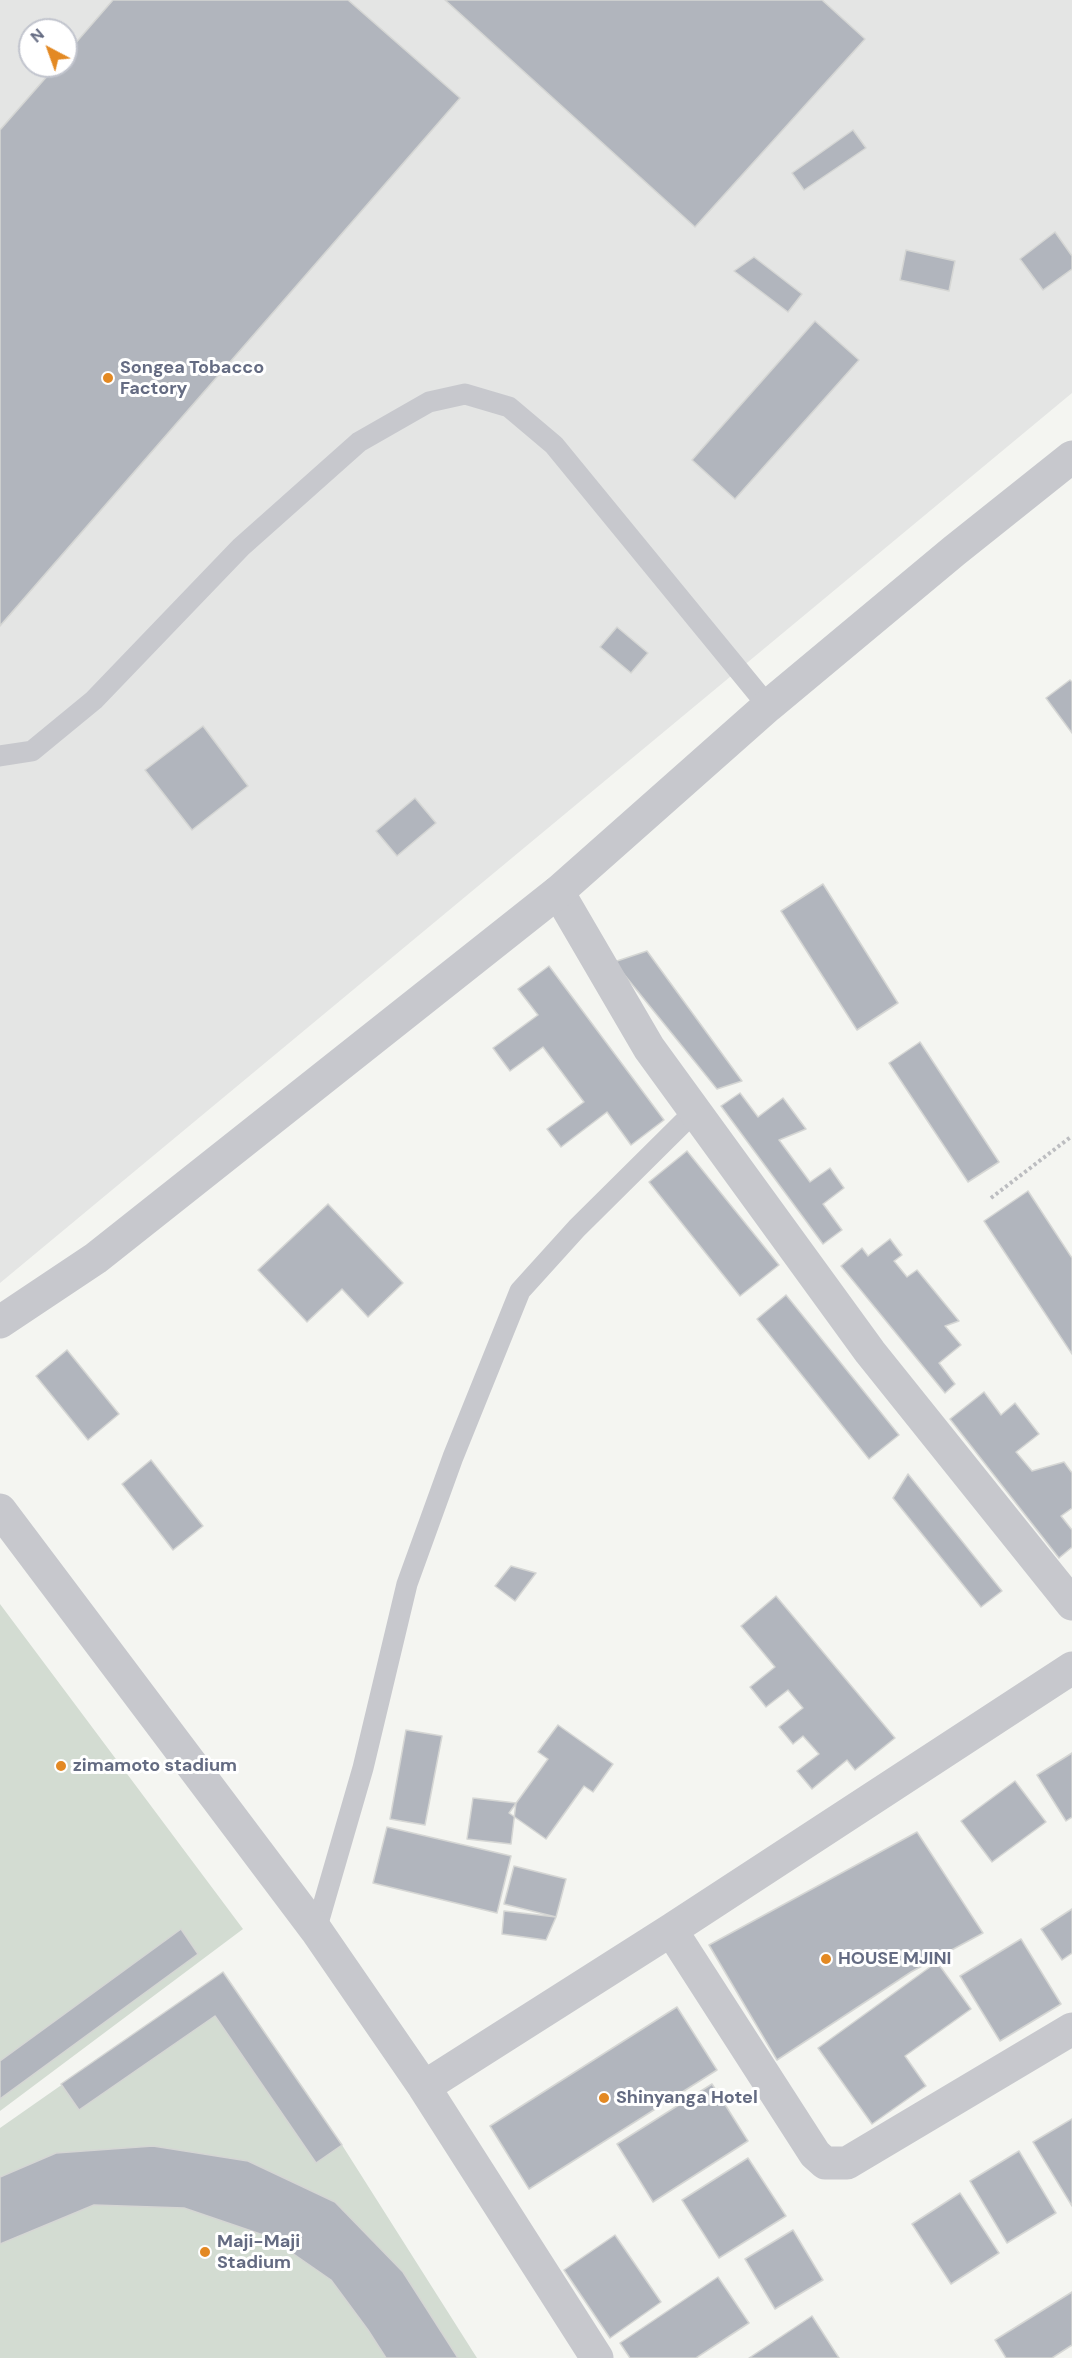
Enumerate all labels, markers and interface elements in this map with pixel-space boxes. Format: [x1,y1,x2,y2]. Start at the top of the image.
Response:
north arrow [18,18,78,78]
text: N [26,24,48,47]
place label: Songea Tobacco Factory [120,357,264,400]
marker: Songea Tobacco Factory [101,371,115,385]
place label: zimamoto stadium [73,1755,237,1777]
marker: zimamoto stadium [54,1759,68,1773]
place label: HOUSE MJINI [838,1948,951,1970]
marker: HOUSE MJINI [819,1952,833,1966]
place label: Shinyanga Hotel [616,2087,758,2109]
marker: Shinyanga Hotel [597,2091,611,2105]
place label: Maji-Maji Stadium [217,2231,300,2274]
marker: Maji-Maji Stadium [198,2245,212,2259]

